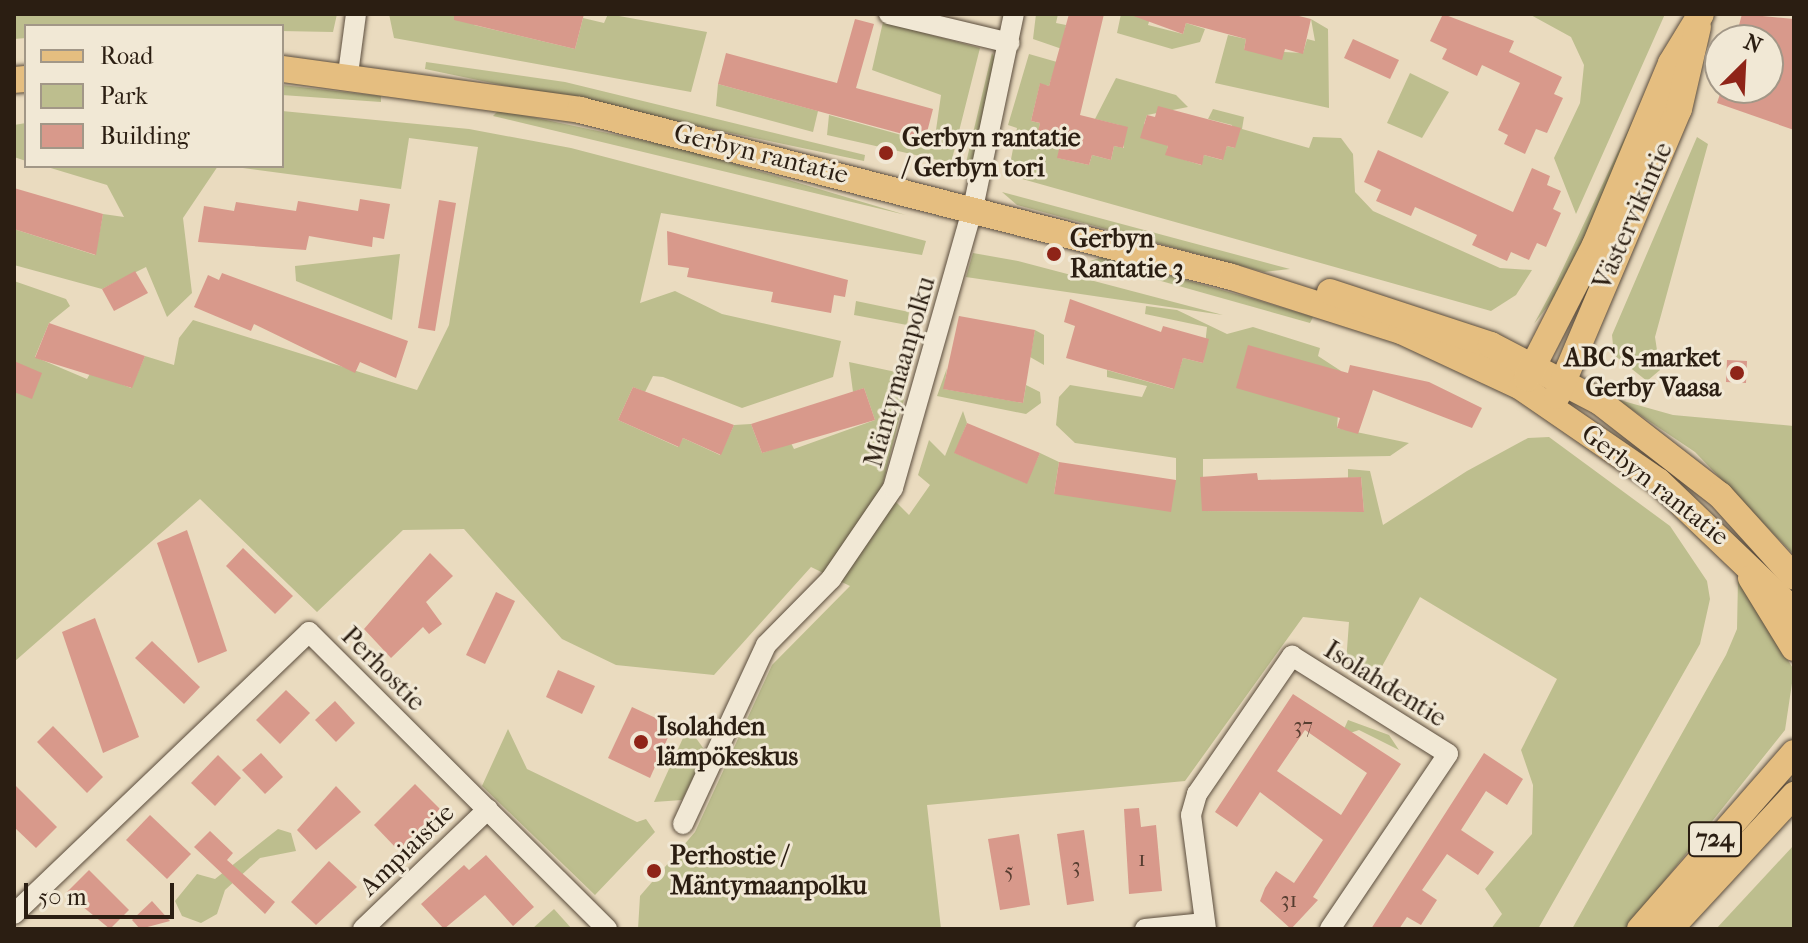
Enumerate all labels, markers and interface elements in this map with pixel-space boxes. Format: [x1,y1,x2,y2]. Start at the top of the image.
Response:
legend [24,24,284,168]
north arrow [1704,24,1784,104]
text: N [1740,29,1766,59]
text: Road [100,42,153,70]
text: Park [100,82,148,110]
street label: Gerbyn rantatie [671,117,851,191]
text: Building [100,122,190,150]
place label: Gerbyn rantatie / Gerbyn tori [902,122,1081,184]
street label: Västervikintie [1587,138,1679,294]
marker: Gerbyn rantatie / Gerbyn tori [877,144,895,162]
place label: Gerbyn Rantatie 3 [1070,223,1183,284]
marker: Gerbyn Rantatie 3 [1045,245,1063,263]
street label: Mäntymaanpolku [858,273,942,471]
place label: ABC S-market Gerby Vaasa [1564,342,1721,404]
marker: ABC S-market Gerby Vaasa [1728,364,1746,382]
street label: Gerbyn rantatie [1575,418,1735,552]
street label: Perhostie [335,621,431,717]
street label: Isolahdentie [1318,634,1452,734]
place label: Isolahden lämpökeskus [657,711,798,772]
house number: 37 [1293,714,1313,740]
marker: Isolahden lämpökeskus [632,733,650,751]
street label: Ampiaistie [353,797,461,903]
road number: 724 [1687,819,1743,859]
place label: Perhostie / Mäntymaanpolku [670,840,867,902]
house number: 1 [1138,847,1146,873]
house number: 3 [1071,854,1081,880]
house number: 5 [1004,859,1014,885]
marker: Perhostie / Mäntymaanpolku [645,862,663,880]
scale bar [28,867,178,917]
text: 50 m [38,883,87,911]
house number: 31 [1281,888,1297,914]

